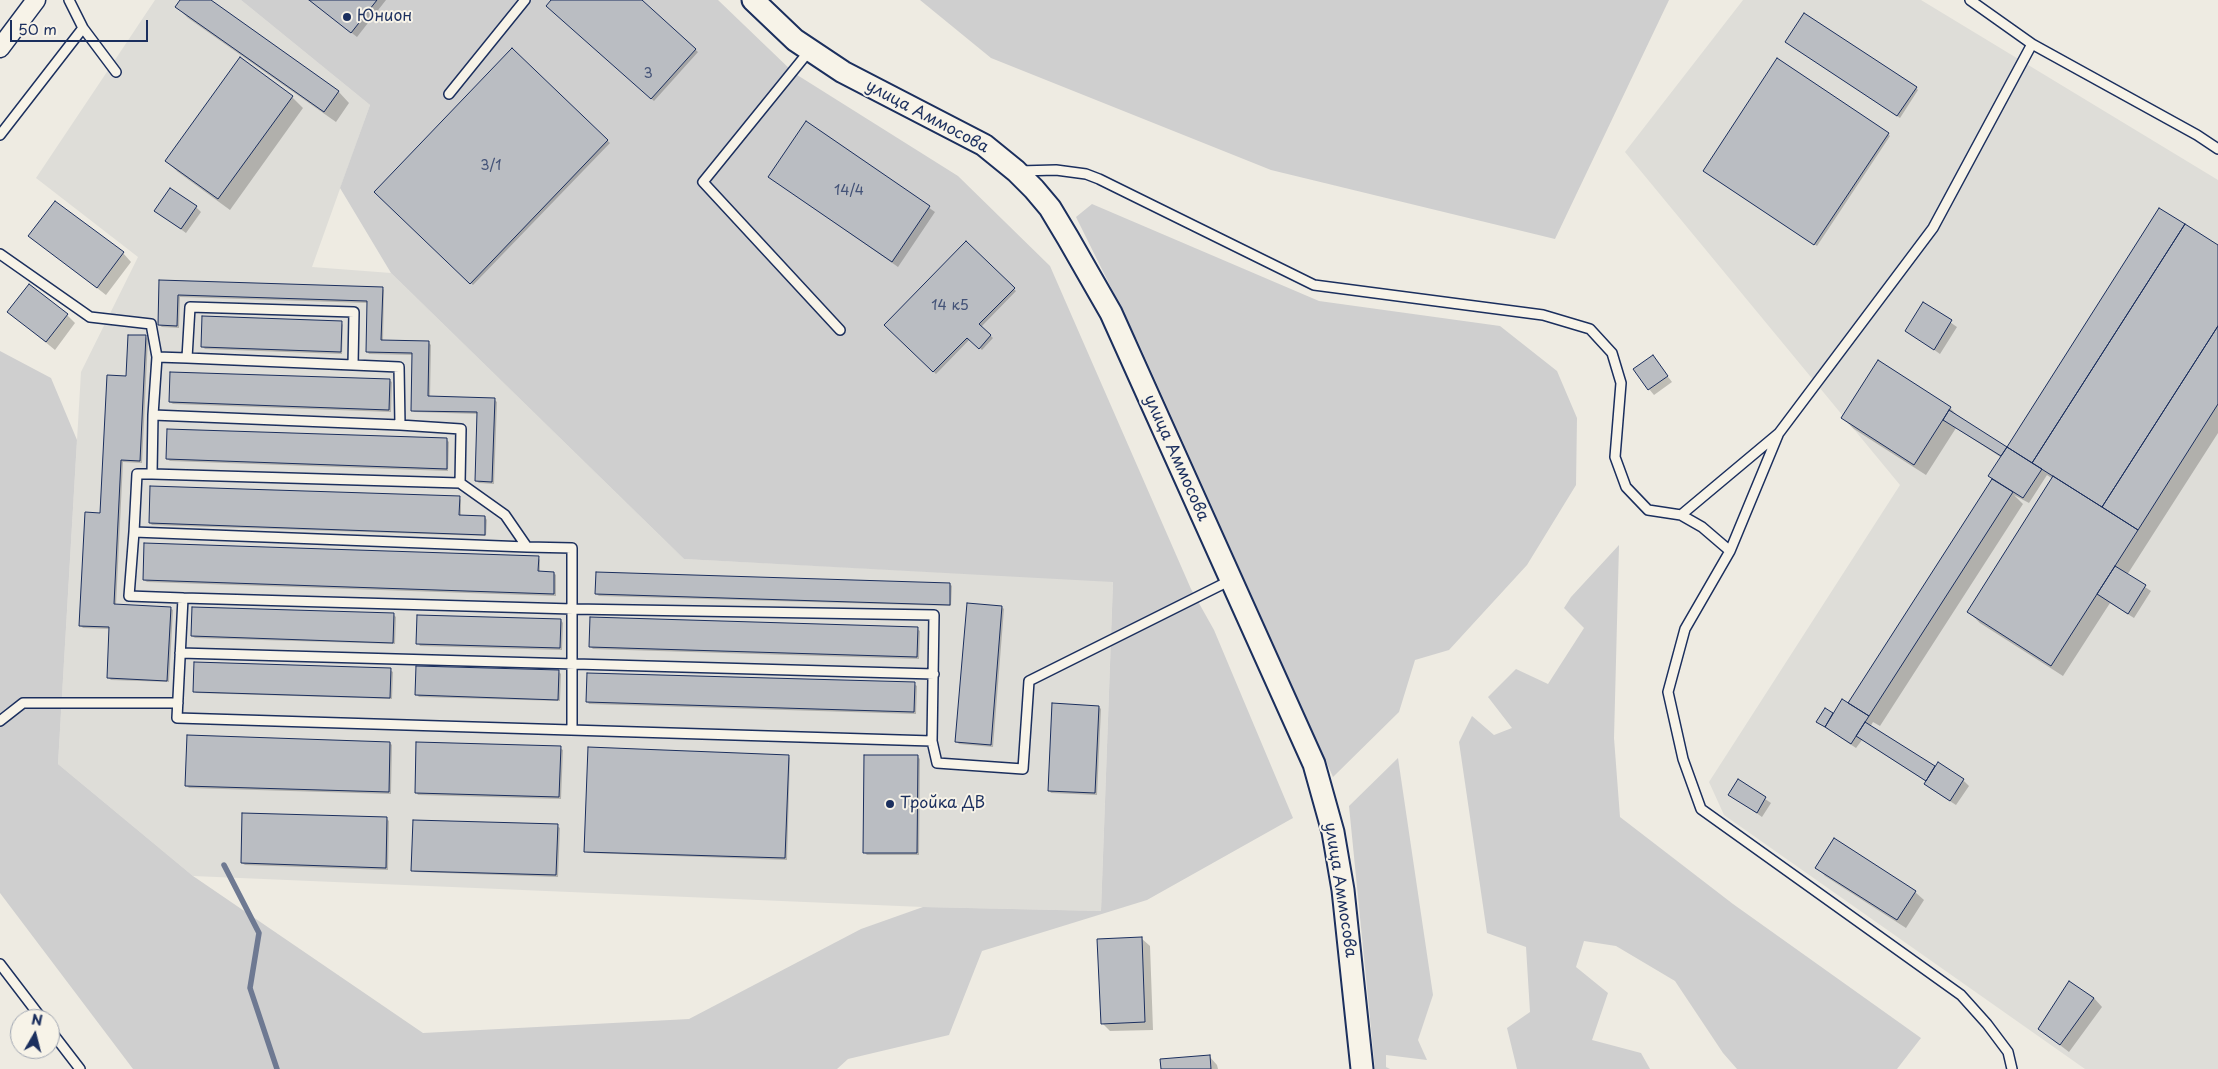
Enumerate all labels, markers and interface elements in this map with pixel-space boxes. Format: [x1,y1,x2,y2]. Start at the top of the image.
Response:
place label: Юнион [357,7,412,27]
scale bar [12,10,150,42]
marker: Юнион [341,11,353,23]
text: 50 m [18,17,57,40]
house number: 3 [643,66,653,82]
street label: улица Аммосова [862,76,992,158]
house number: 3/1 [480,158,502,174]
house number: 14/4 [834,183,864,199]
house number: 14 к5 [931,298,969,314]
street label: улица Аммосова [1139,392,1213,524]
place label: Тройка ДВ [900,794,985,814]
marker: Тройка ДВ [884,798,896,810]
street label: улица Аммосова [1320,821,1360,959]
text: N [30,1008,44,1031]
north arrow [10,1009,60,1059]

